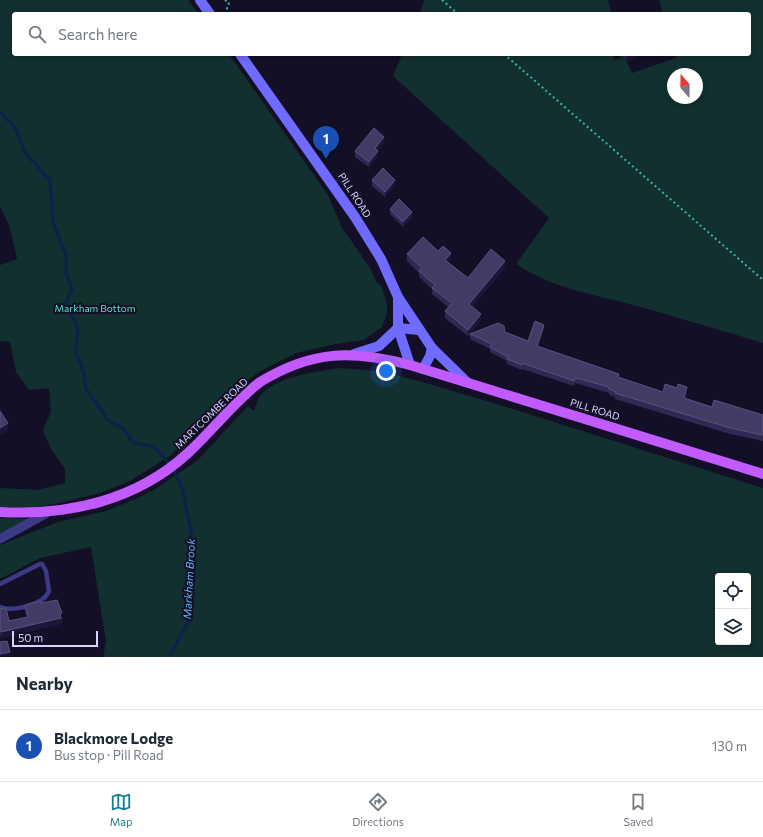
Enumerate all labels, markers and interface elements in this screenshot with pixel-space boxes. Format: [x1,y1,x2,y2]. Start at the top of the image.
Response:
search box [12,12,751,56]
icon: search [26,23,48,45]
text: Search here [58,25,137,43]
north arrow [667,68,703,104]
pin: 1 [313,126,339,159]
street label: PILL ROAD [336,170,374,220]
park label: Markham Bottom [55,302,135,314]
your location [376,361,396,381]
street label: MARTCOMBE ROAD [172,375,250,451]
street label: PILL ROAD [569,396,621,422]
water label: Markham Brook [180,537,197,620]
map controls [715,573,751,645]
button: locate [715,573,751,609]
button: layers [715,609,751,645]
scale bar [12,629,98,648]
text: 50 m [18,631,43,644]
text: Nearby [16,673,73,694]
text: Blackmore Lodge [54,729,173,747]
text: 1 [26,738,32,754]
text: 130 m [712,738,747,754]
text: Bus stop · Pill Road [54,747,164,763]
tab: Map [110,791,133,828]
tab: Directions [352,791,404,828]
tab: Saved [623,791,653,828]

